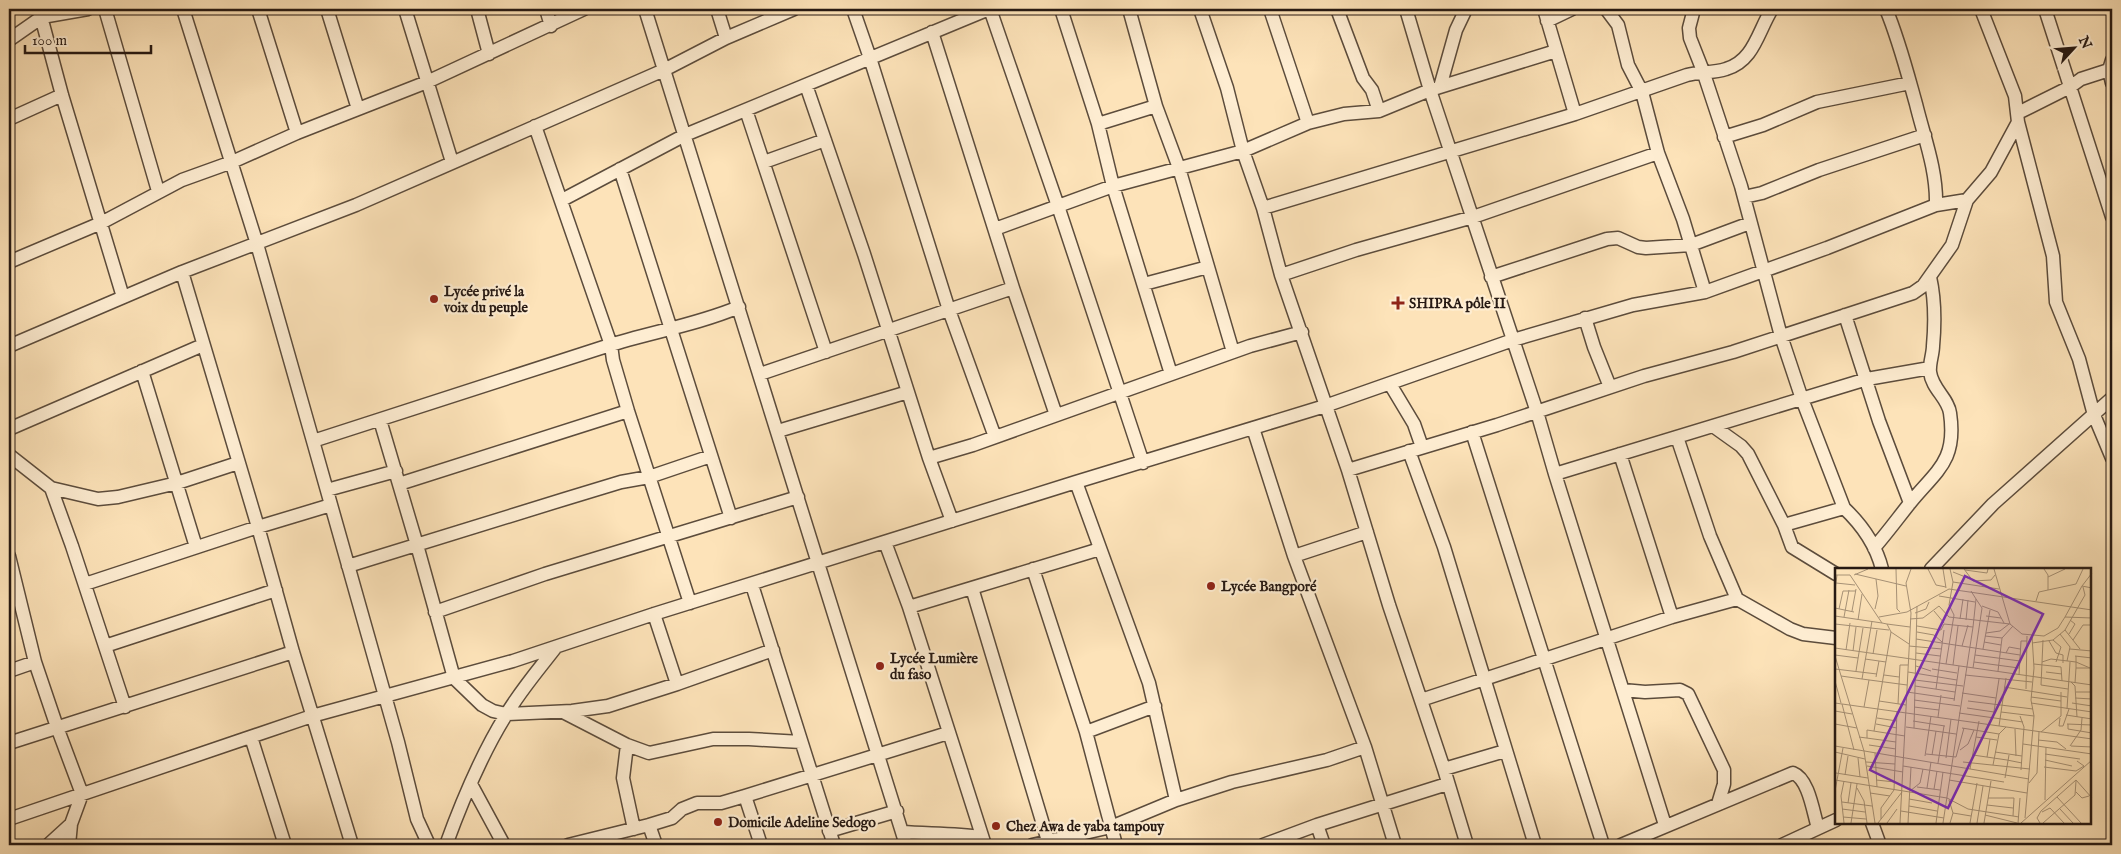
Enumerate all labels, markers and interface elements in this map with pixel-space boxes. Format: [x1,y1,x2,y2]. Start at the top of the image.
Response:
scale bar [25,22,151,54]
north arrow [2048,22,2098,72]
text: 100 m [32,31,68,50]
text: N [2074,32,2096,52]
place label: Lycée privé la voix du peuple [443,283,529,317]
marker: Lycée privé la voix du peuple [428,293,440,305]
place label: SHIPRA pôle II [1409,295,1506,313]
marker: SHIPRA pôle II [1391,296,1405,310]
inset map [1835,568,2091,824]
place label: Lycée Bangporé [1221,578,1317,596]
marker: Lycée Bangporé [1205,580,1217,592]
place label: Lycée Lumière du faso [890,650,979,684]
marker: Lycée Lumière du faso [874,660,886,672]
place label: Domicile Adeline Sedogo [728,814,876,832]
marker: Domicile Adeline Sedogo [712,816,724,828]
place label: Chez Awa de yaba tampouy [1006,818,1165,836]
marker: Chez Awa de yaba tampouy [990,820,1002,832]

